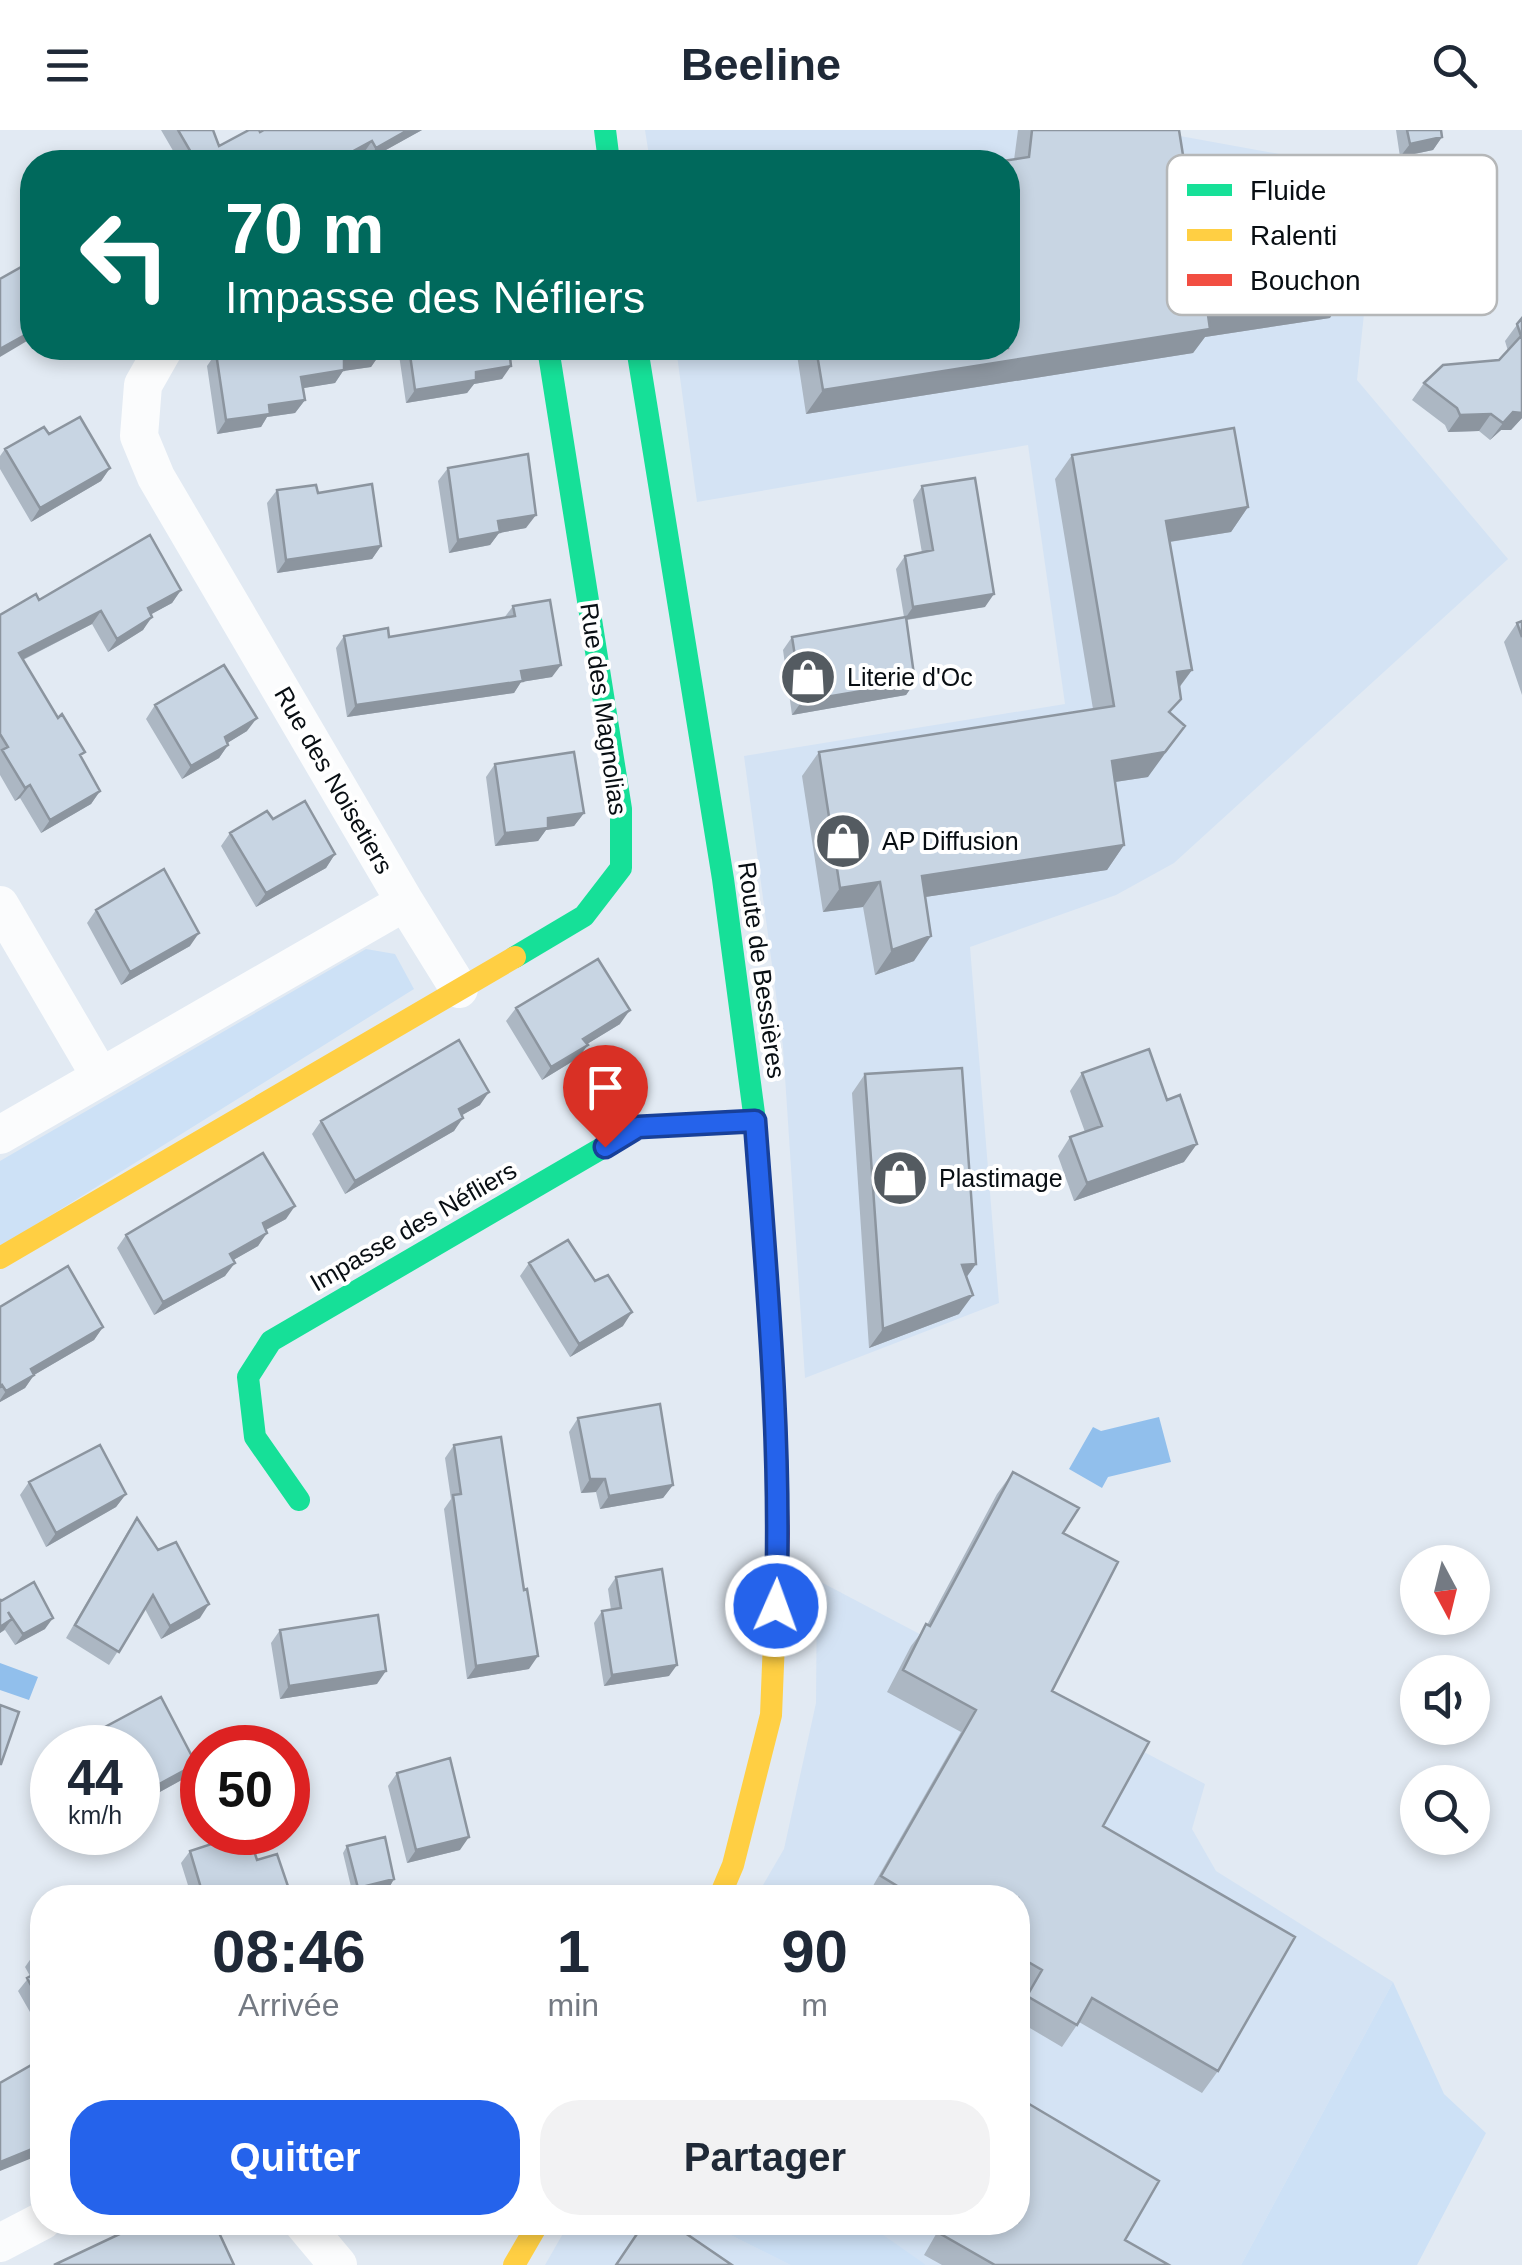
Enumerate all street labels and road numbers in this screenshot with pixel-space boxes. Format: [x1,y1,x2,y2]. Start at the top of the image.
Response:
street label: Rue des Magnolias [575,601,633,817]
street label: Rue des Noisetiers [269,682,399,878]
street label: Route de Bessières [733,860,791,1080]
street label: Impasse des Néfliers [305,1156,521,1296]

